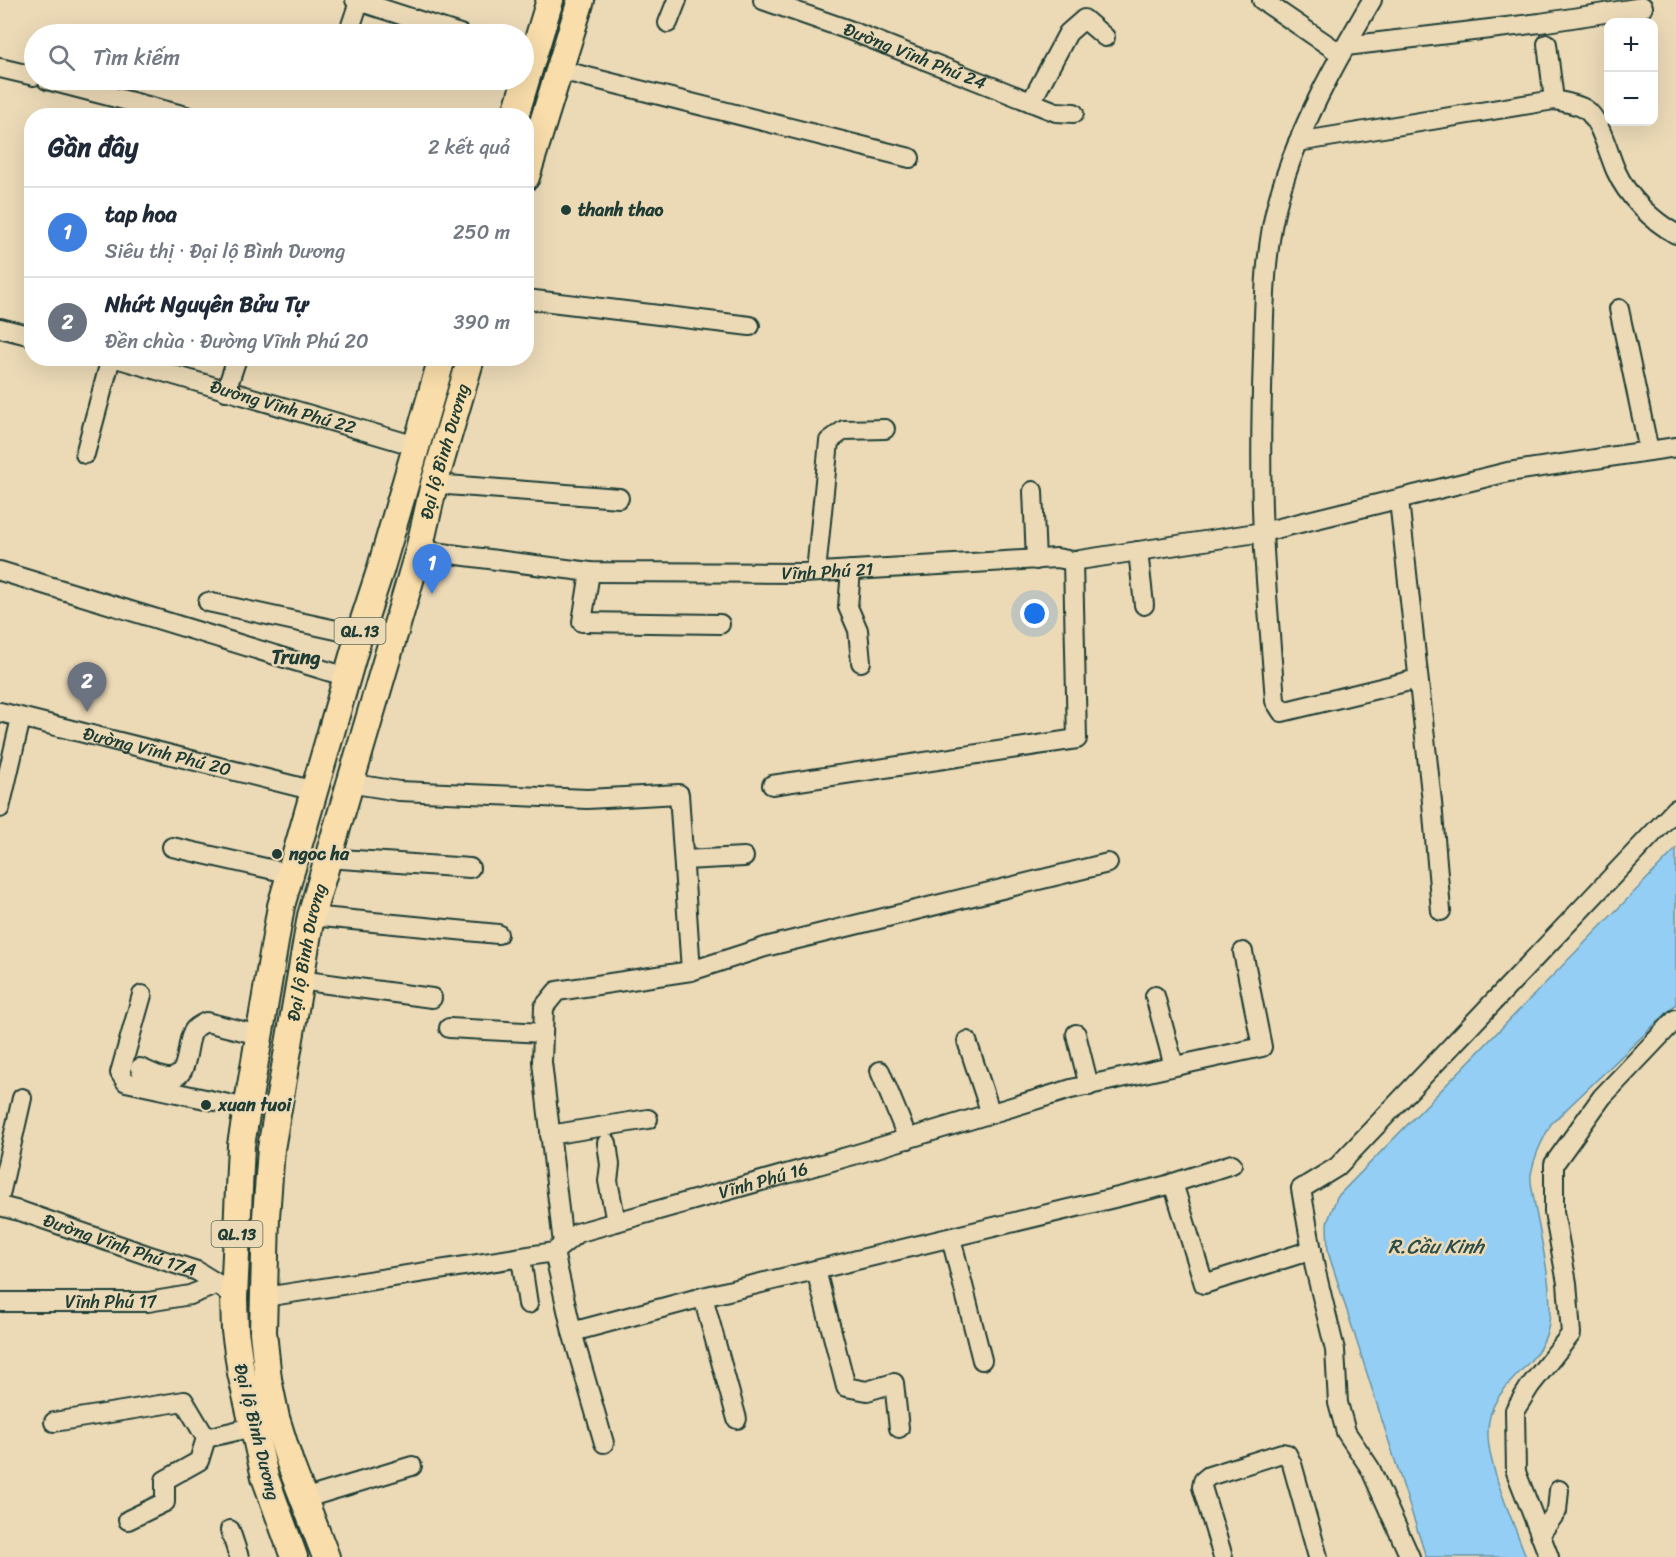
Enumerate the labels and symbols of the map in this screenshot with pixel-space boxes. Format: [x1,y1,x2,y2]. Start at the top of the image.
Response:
street label: Đường Vĩnh Phú 24 [839,13,991,99]
place label: thanh thao [578,194,664,226]
marker: thanh thao [559,203,573,217]
street label: Đường Vĩnh Phú 22 [206,370,360,444]
street label: Đại lộ Bình Dương [410,379,479,522]
pin: 1 [412,544,452,594]
street label: Vĩnh Phú 21 [782,553,875,589]
your location [1020,599,1049,628]
road number: QL.13 [334,618,386,644]
district label: Trung [271,640,321,675]
pin: 2 [68,662,106,712]
street label: Đường Vĩnh Phú 20 [80,717,235,785]
place label: ngoc ha [288,838,350,870]
marker: ngoc ha [270,847,284,861]
street label: Đại lộ Bình Dương [277,879,336,1024]
place label: xuan tuoi [217,1089,292,1121]
marker: xuan tuoi [199,1098,213,1112]
street label: Vĩnh Phú 16 [715,1153,812,1208]
street label: Đường Vĩnh Phú 17A [39,1204,200,1286]
road number: QL.13 [212,1221,262,1247]
water label: R.Cầu Kinh [1388,1229,1486,1264]
street label: Vĩnh Phú 17 [65,1284,161,1318]
street label: Đại lộ Bình Dương [225,1360,289,1504]

